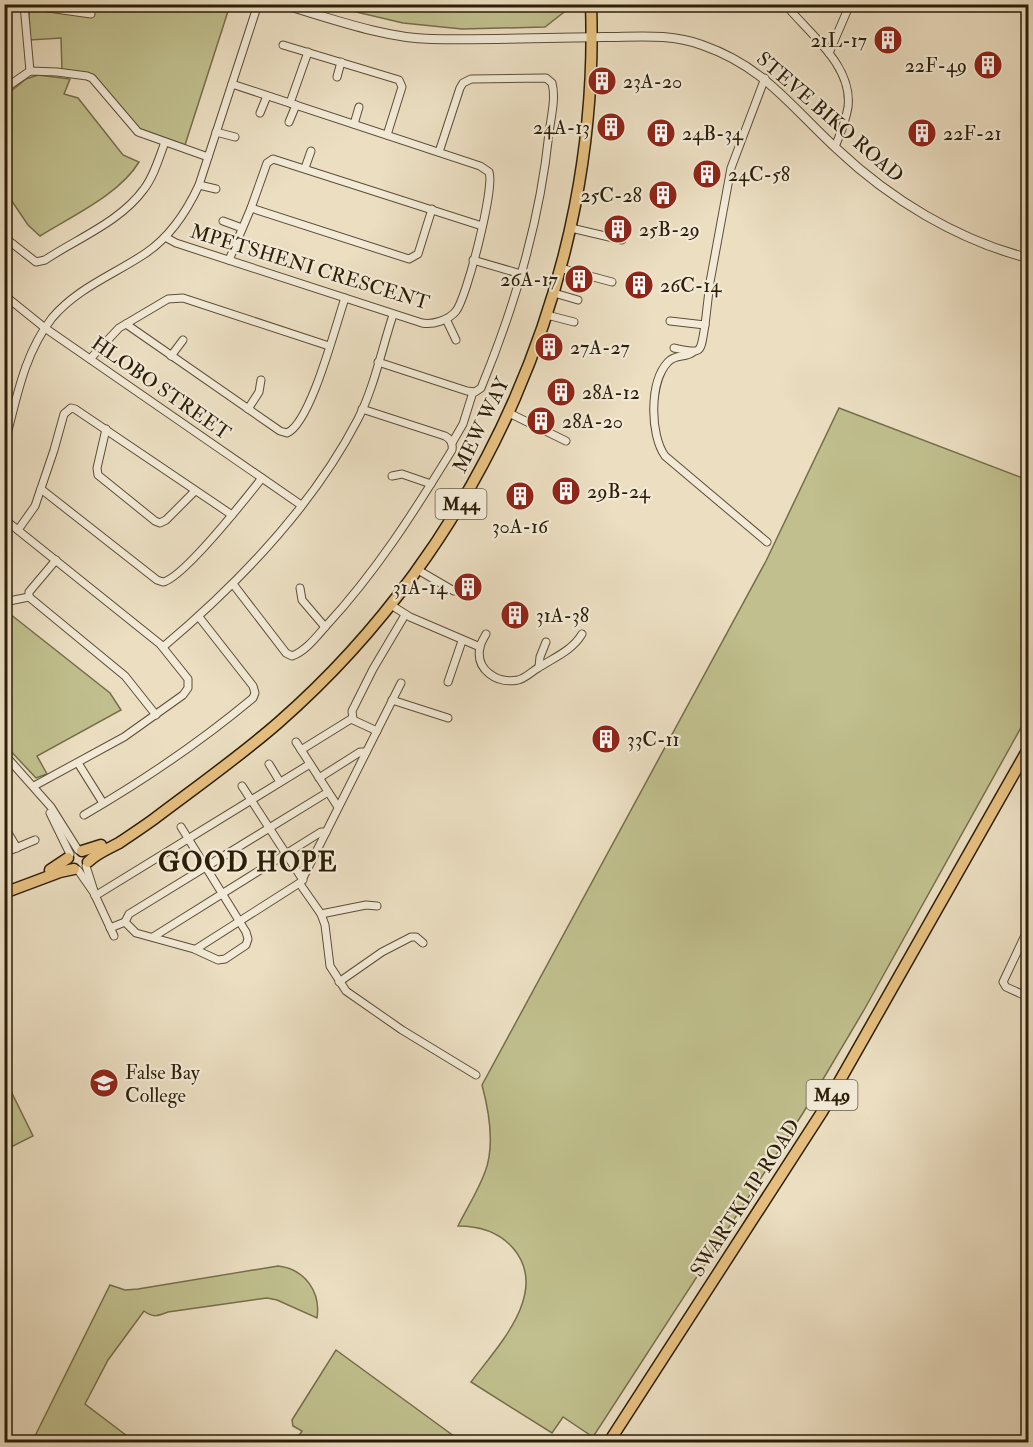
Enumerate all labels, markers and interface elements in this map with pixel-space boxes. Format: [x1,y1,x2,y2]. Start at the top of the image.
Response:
building icon: 21L-17 [872,24,904,56]
place label: 21L-17 [810,28,867,53]
street label: STEVE BIKO ROAD [751,46,909,188]
building icon: 22F-49 [972,49,1004,81]
place label: 22F-49 [905,53,967,78]
building icon: 23A-20 [586,65,618,97]
place label: 23A-20 [623,69,682,94]
building icon: 24A-13 [595,111,627,143]
place label: 24A-13 [533,115,590,140]
building icon: 24B-34 [645,117,677,149]
building icon: 22F-21 [906,117,938,149]
place label: 24B-34 [682,121,744,146]
place label: 22F-21 [943,121,1002,146]
building icon: 24C-58 [691,158,723,190]
place label: 24C-58 [728,162,790,187]
building icon: 25C-28 [647,179,679,211]
place label: 25C-28 [581,183,642,208]
building icon: 25B-29 [602,213,634,245]
place label: 25B-29 [639,217,700,242]
street label: MPETSHENI CRESCENT [187,219,433,315]
building icon: 26A-17 [563,263,595,295]
place label: 26A-17 [500,267,558,292]
building icon: 26C-14 [623,269,655,301]
place label: 26C-14 [660,273,722,298]
street label: HLOBO STREET [86,331,236,445]
building icon: 27A-27 [533,331,565,363]
place label: 27A-27 [570,335,630,360]
street label: MEW WAY [447,372,515,477]
building icon: 28A-12 [545,376,577,408]
place label: 28A-12 [582,380,640,405]
building icon: 28A-20 [525,405,557,437]
place label: 28A-20 [562,409,623,434]
building icon: 29B-24 [550,475,582,507]
place label: 29B-24 [587,479,651,504]
building icon: 30A-16 [504,480,536,512]
road number: M44 [436,489,486,519]
place label: 30A-16 [492,514,549,539]
building icon: 31A-14 [452,571,484,603]
place label: 31A-14 [393,575,448,600]
building icon: 31A-38 [499,599,531,631]
place label: 31A-38 [536,603,589,628]
building icon: 33C-11 [590,723,622,755]
place label: 33C-11 [627,727,680,752]
district label: GOOD HOPE [158,847,338,879]
place label: False Bay College [125,1060,201,1108]
school or university icon: False Bay College [88,1067,120,1099]
road number: M49 [806,1080,858,1110]
street label: SWARTKLIP ROAD [685,1114,805,1282]

